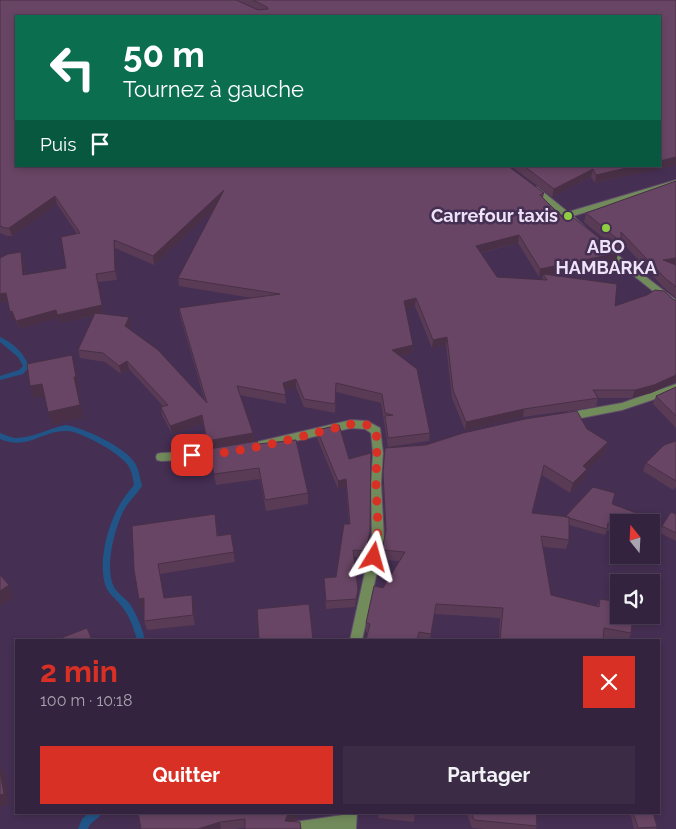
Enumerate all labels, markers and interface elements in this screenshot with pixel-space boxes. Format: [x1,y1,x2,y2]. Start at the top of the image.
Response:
text: 50 m [123,34,205,75]
icon: left [40,35,105,100]
text: Tournez à gauche [123,76,304,102]
icon: arrive [86,130,114,158]
text: Puis [40,133,76,155]
place label: Carrefour taxis [431,205,558,226]
marker: Carrefour taxis [562,210,574,222]
marker: ABO HAMBARKA [600,222,612,234]
place label: ABO HAMBARKA [555,236,658,278]
pin [171,434,213,476]
icon: arrive [178,441,206,469]
north arrow [610,514,660,564]
map controls [610,514,660,624]
position arrow [347,530,399,582]
button: sound [610,574,660,624]
text: 2 min [40,654,118,689]
button: close [583,656,635,708]
text: 100 m · 10:18 [40,691,132,710]
button: Quitter [40,746,333,804]
button: Partager [343,746,635,804]

